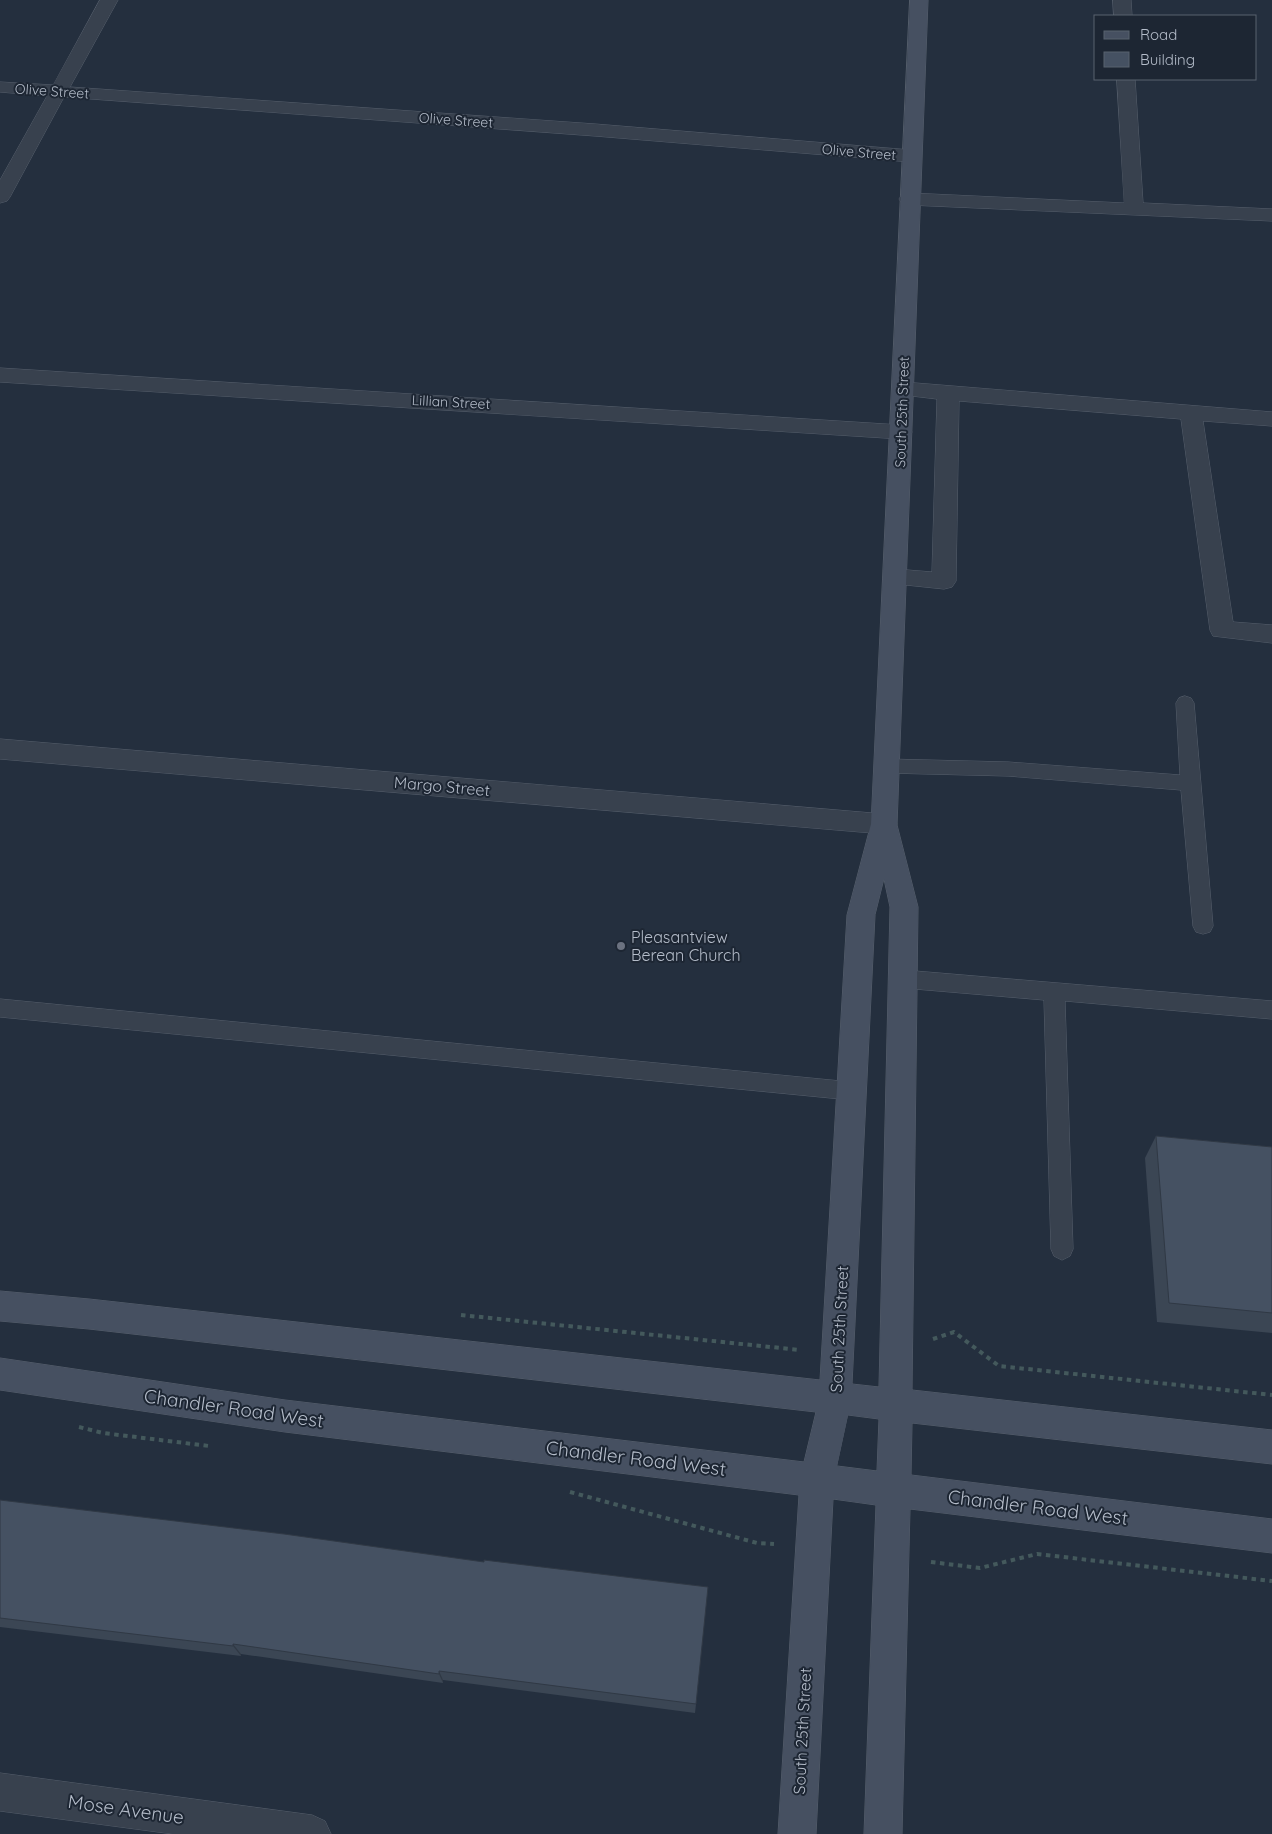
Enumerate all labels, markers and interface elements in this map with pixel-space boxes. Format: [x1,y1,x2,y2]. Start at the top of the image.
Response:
legend [1094,15,1257,80]
text: Road [1140,25,1177,44]
text: Building [1140,50,1195,69]
street label: Olive Street [14,79,90,103]
street label: Olive Street [418,108,494,132]
street label: Olive Street [821,140,897,164]
street label: South 25th Street [891,356,913,468]
street label: Lillian Street [411,391,491,413]
street label: Margo Street [393,772,491,800]
place label: Pleasantview Berean Church [631,927,741,965]
marker: Pleasantview Berean Church [615,940,627,952]
street label: South 25th Street [826,1265,852,1393]
street label: Chandler Road West [143,1384,325,1432]
street label: Chandler Road West [545,1435,727,1481]
street label: Chandler Road West [947,1484,1129,1530]
street label: South 25th Street [789,1667,815,1795]
street label: Mose Avenue [66,1789,186,1829]

